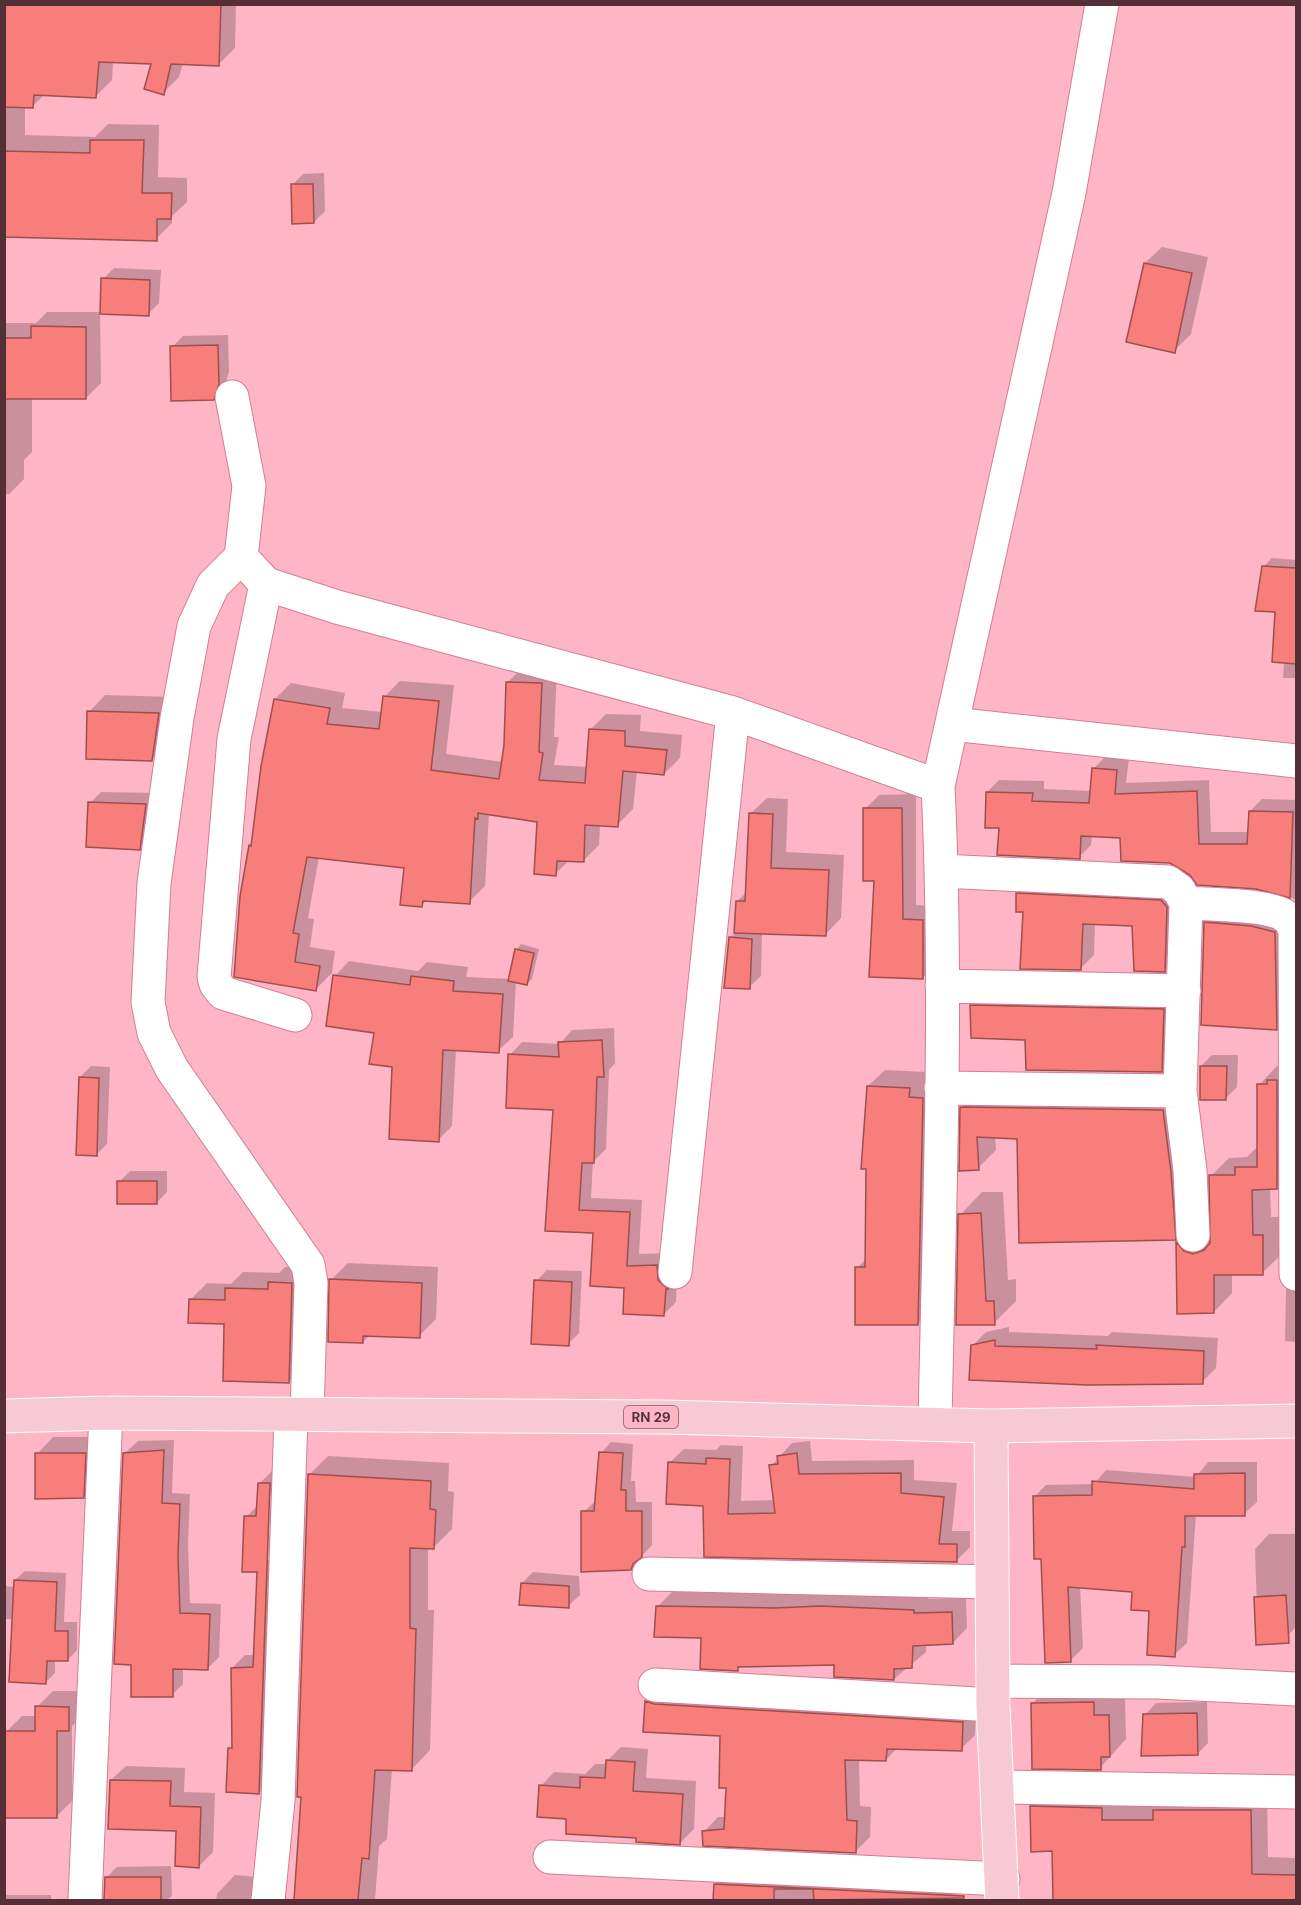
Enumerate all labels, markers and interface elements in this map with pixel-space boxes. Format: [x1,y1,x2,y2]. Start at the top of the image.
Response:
road number: RN 29 [624,1406,678,1428]

